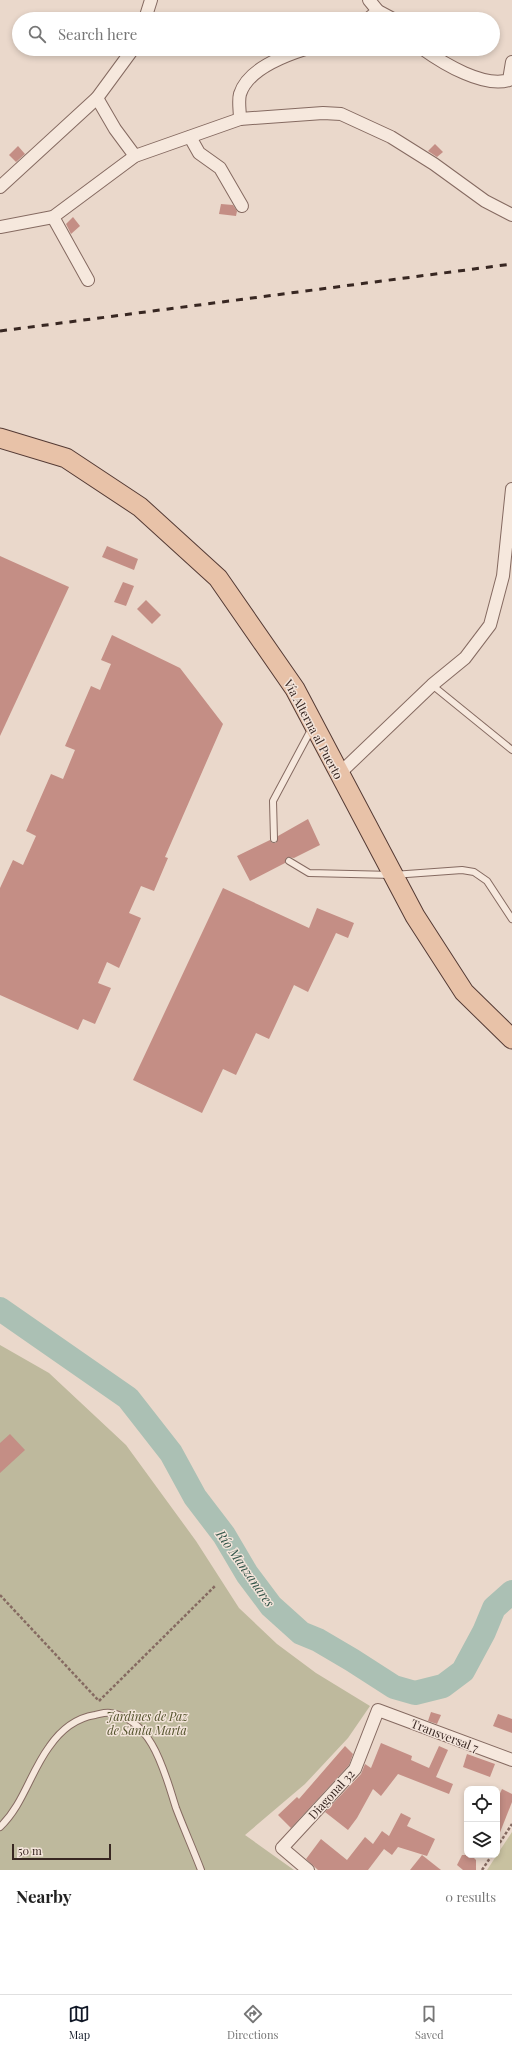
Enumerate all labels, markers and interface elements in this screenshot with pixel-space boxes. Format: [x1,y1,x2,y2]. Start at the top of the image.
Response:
search box [12,12,500,56]
icon: search [26,23,48,45]
text: Search here [58,24,137,44]
street label: Vía Alterna al Puerto [280,675,347,782]
water label: Río Manzanares [213,1525,279,1610]
park label: Jardines de Paz de Santa Marta [106,1708,188,1738]
street label: Transversal 7 [409,1715,481,1755]
street label: Diagonal 32 [304,1766,358,1822]
map controls [464,1786,500,1858]
button: locate [464,1786,500,1822]
button: layers [464,1822,500,1858]
scale bar [12,1842,111,1861]
text: 50 m [18,1843,42,1858]
text: Nearby [16,1885,71,1907]
text: 0 results [445,1888,496,1905]
tab: Map [68,2003,90,2042]
tab: Directions [227,2003,278,2042]
tab: Saved [415,2003,444,2042]

